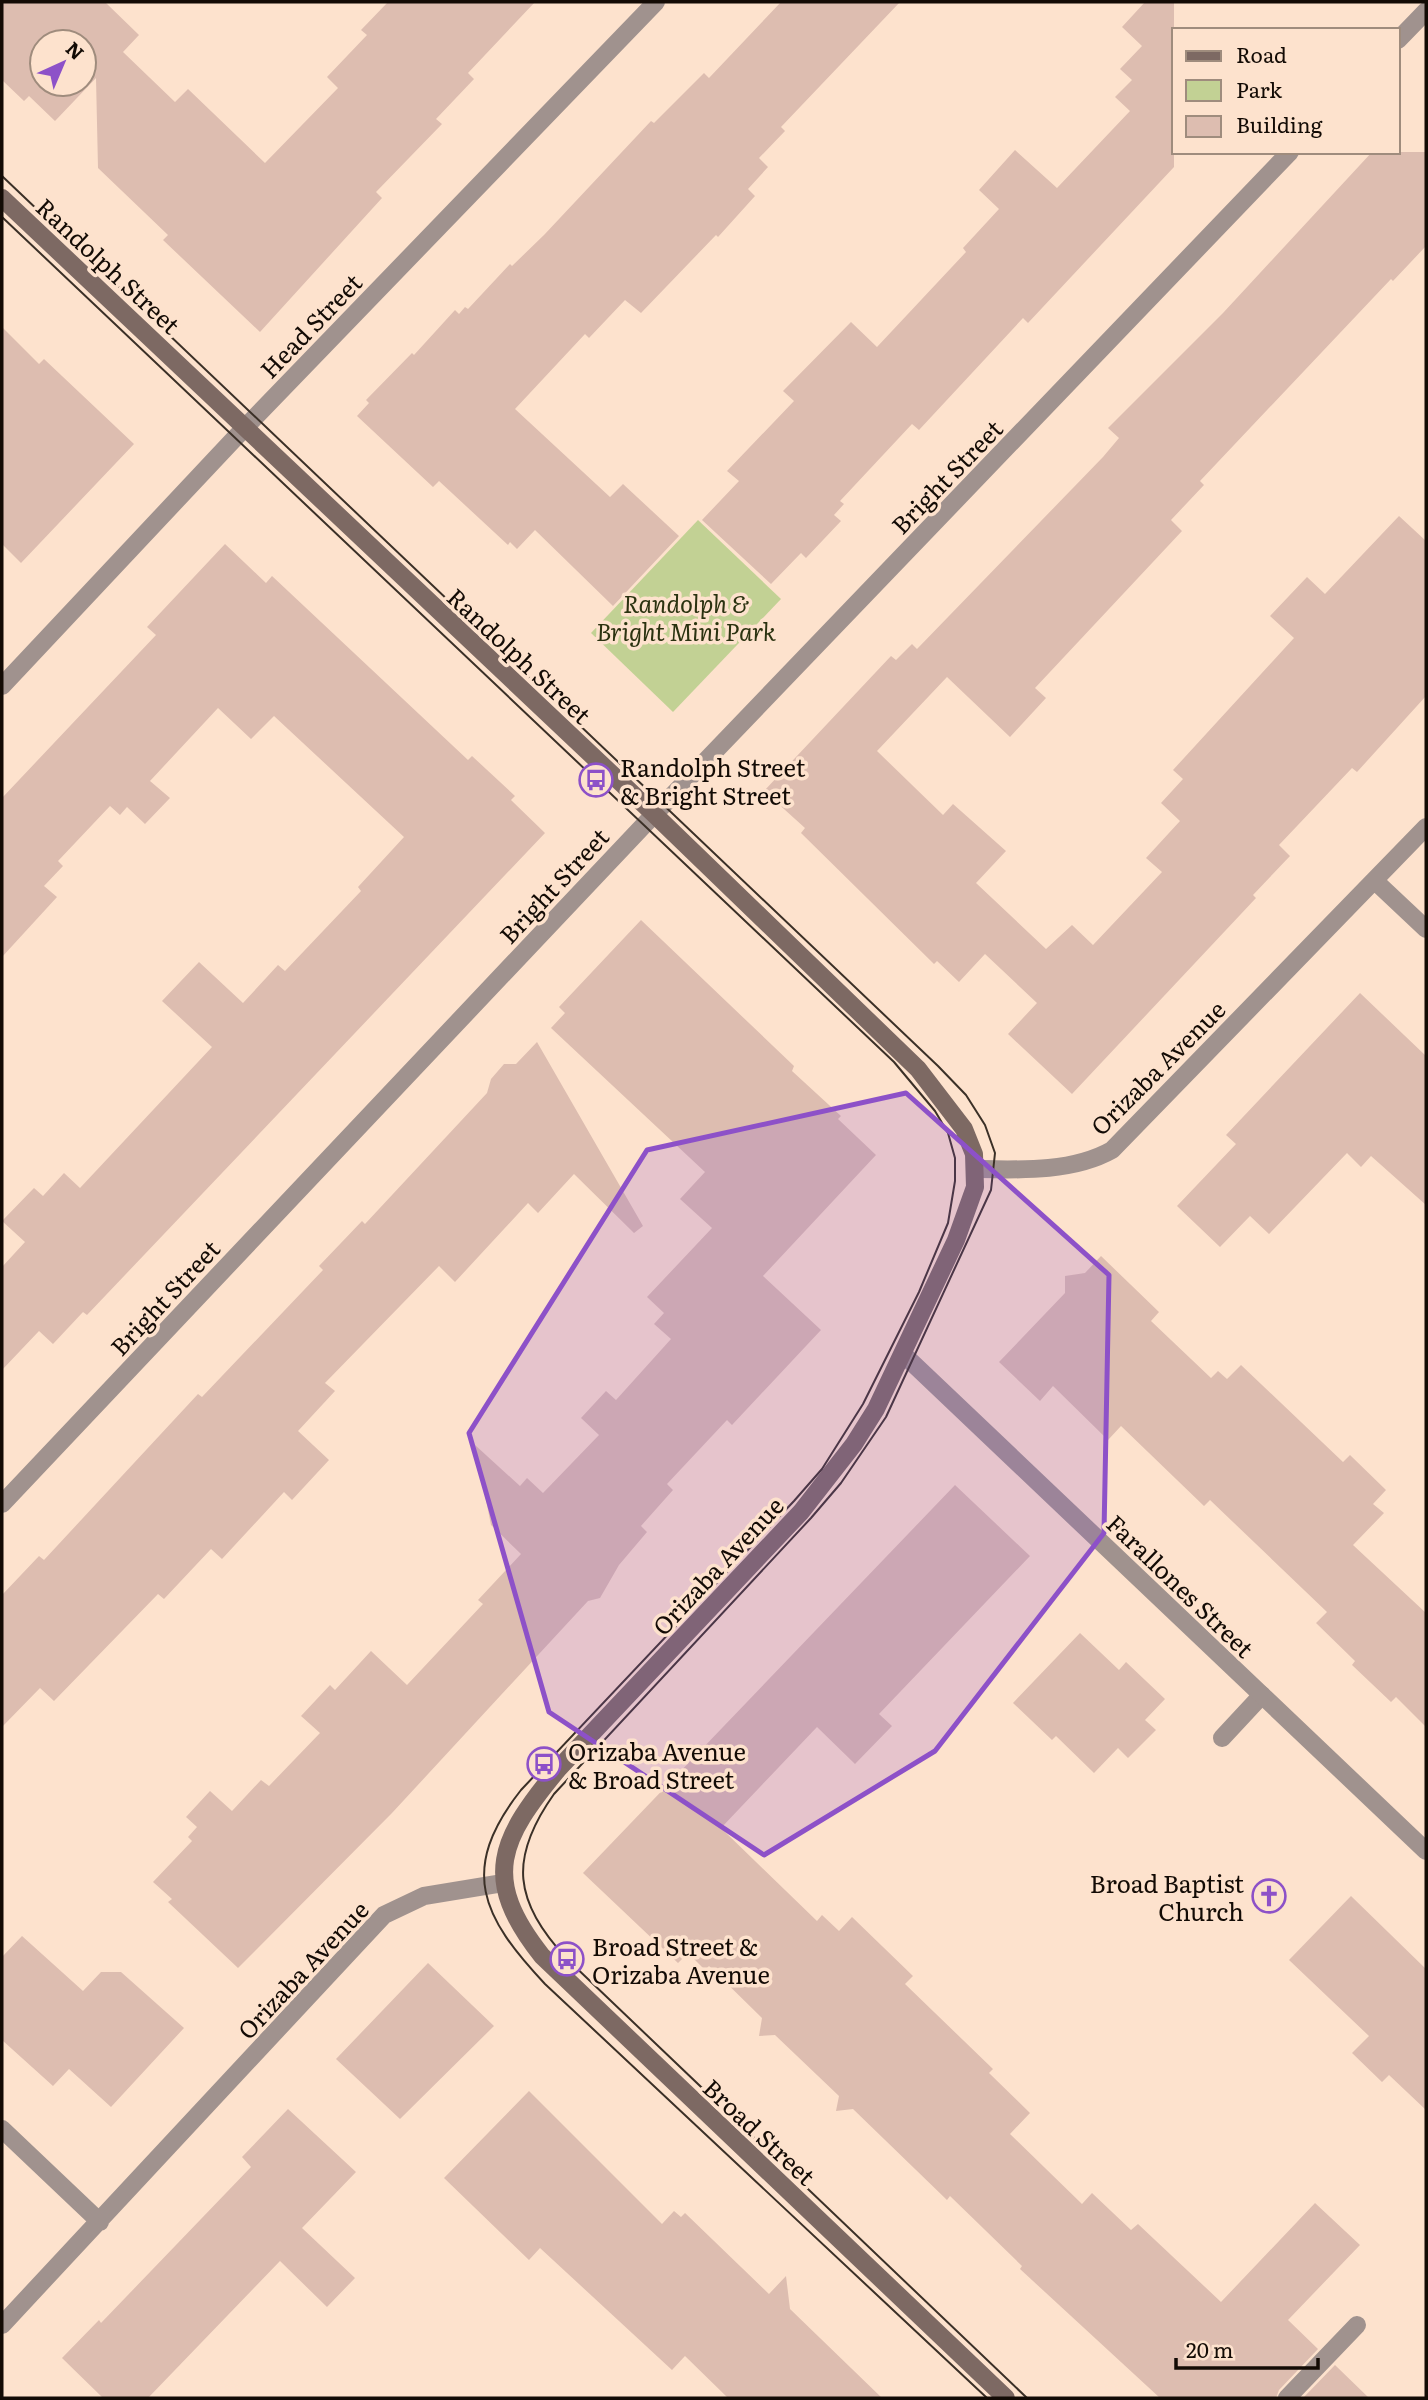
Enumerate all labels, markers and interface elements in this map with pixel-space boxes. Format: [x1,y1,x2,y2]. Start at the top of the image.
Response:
north arrow [28,28,98,98]
legend [1172,28,1400,154]
text: N [60,34,91,66]
text: Road [1236,38,1287,69]
text: Park [1236,73,1282,104]
text: Building [1236,108,1323,139]
street label: Randolph Street [29,189,189,341]
street label: Head Street [251,265,369,385]
street label: Bright Street [882,411,1010,541]
street label: Randolph Street [440,579,600,731]
park label: Randolph & Bright Mini Park [596,585,777,648]
place label: Randolph Street & Bright Street [620,749,806,812]
bus stop icon: Randolph Street & Bright Street [577,761,615,799]
street label: Bright Street [490,819,616,951]
street label: Orizaba Avenue [1082,992,1232,1142]
street label: Bright Street [101,1231,227,1363]
street label: Orizaba Avenue [643,1488,791,1642]
street label: Farallones Street [1100,1506,1263,1665]
place label: Orizaba Avenue & Broad Street [568,1733,746,1796]
bus stop icon: Orizaba Avenue & Broad Street [525,1745,563,1783]
place label: Broad Baptist Church [1090,1865,1244,1928]
church icon: Broad Baptist Church [1250,1877,1288,1915]
street label: Orizaba Avenue [228,1892,376,2046]
place label: Broad Street & Orizaba Avenue [592,1928,770,1991]
bus stop icon: Broad Street & Orizaba Avenue [548,1940,586,1978]
street label: Broad Street [696,2070,824,2192]
scale bar [1176,2326,1318,2370]
text: 20 m [1186,2333,1233,2364]

